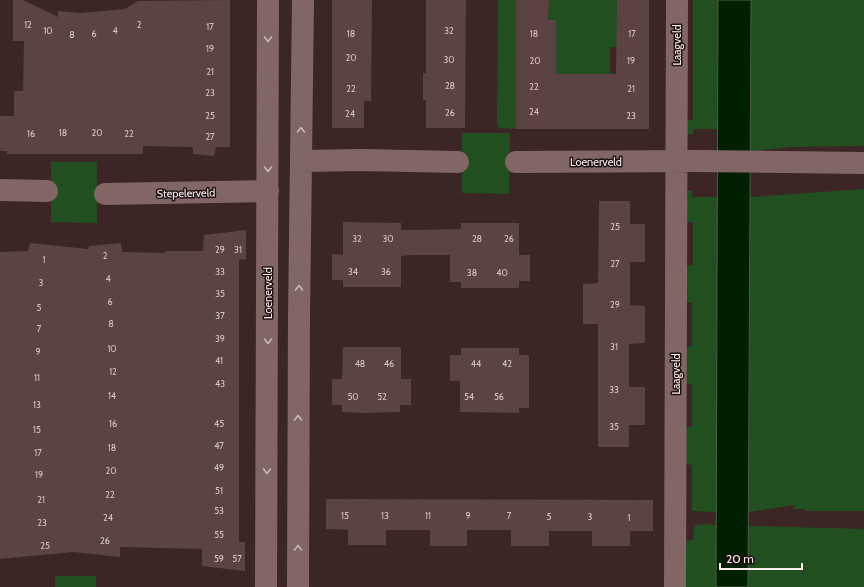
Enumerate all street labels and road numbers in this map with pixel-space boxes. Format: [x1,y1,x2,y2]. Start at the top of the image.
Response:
street label: Laagveld [670,24,684,66]
street label: Loenerveld [570,155,622,169]
street label: Stepelerveld [157,185,215,201]
street label: Loenerveld [261,267,275,319]
street label: Laagveld [669,353,683,395]

